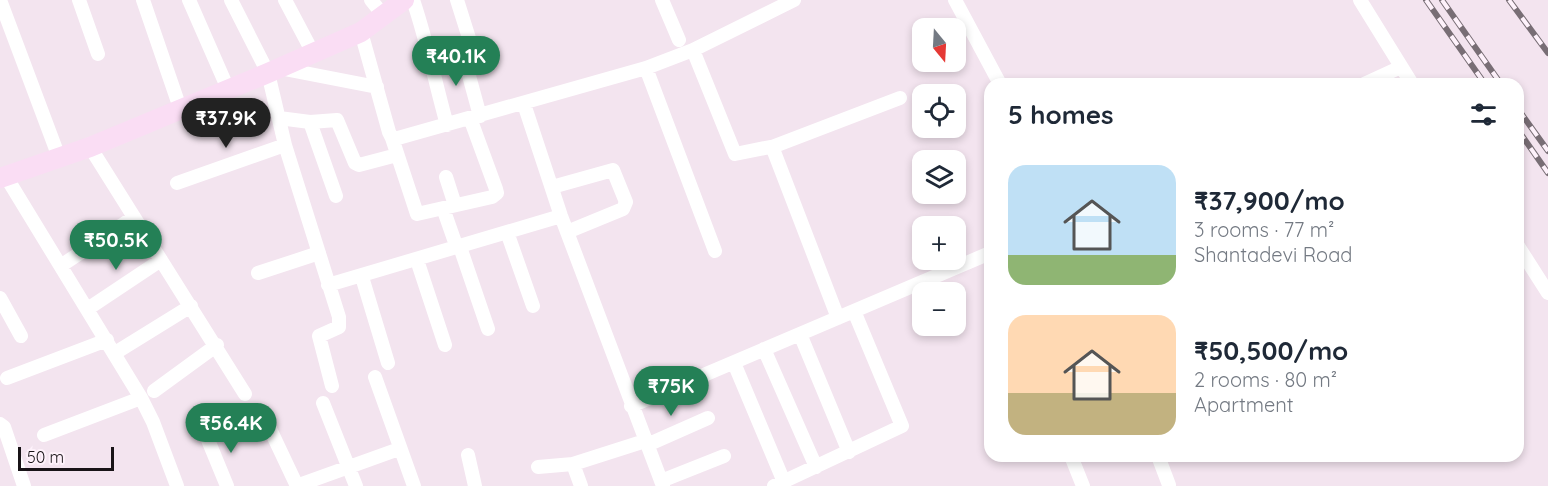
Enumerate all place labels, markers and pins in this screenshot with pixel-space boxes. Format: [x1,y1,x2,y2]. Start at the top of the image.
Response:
pin: ₹40.1K [407,36,505,87]
pin: ₹37.9K [177,98,275,149]
pin: ₹50.5K [67,220,165,271]
pin: ₹75K [635,366,707,417]
pin: ₹56.4K [182,403,280,454]

